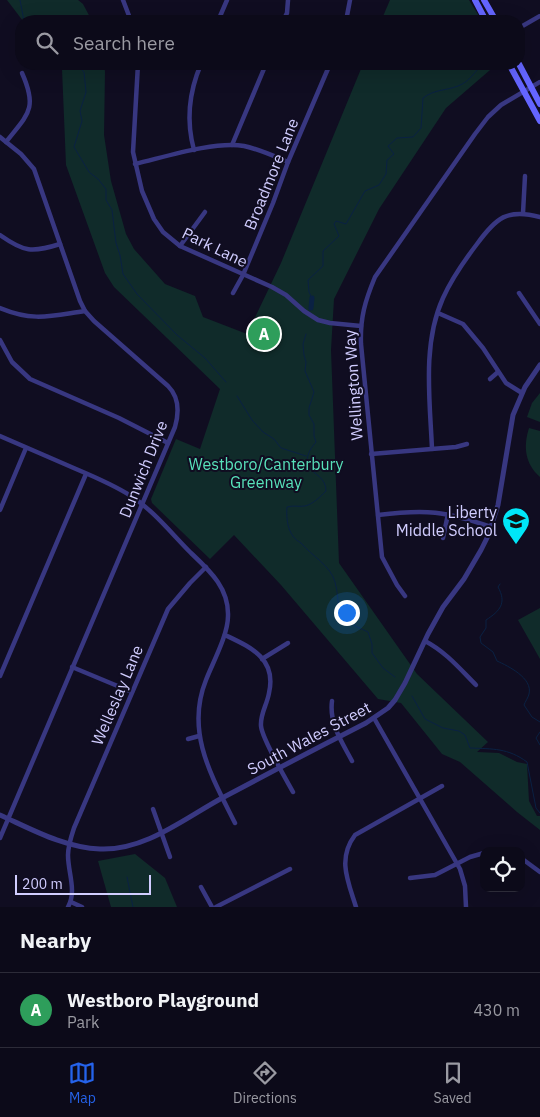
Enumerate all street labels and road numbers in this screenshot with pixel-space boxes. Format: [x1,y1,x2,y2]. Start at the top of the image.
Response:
street label: Broadmore Lane [239,115,303,233]
street label: Park Lane [179,223,251,272]
street label: Wellington Way [339,329,367,441]
street label: Dunwich Drive [114,417,172,521]
street label: Welleslay Lane [87,642,147,748]
street label: South Wales Street [244,697,374,779]

